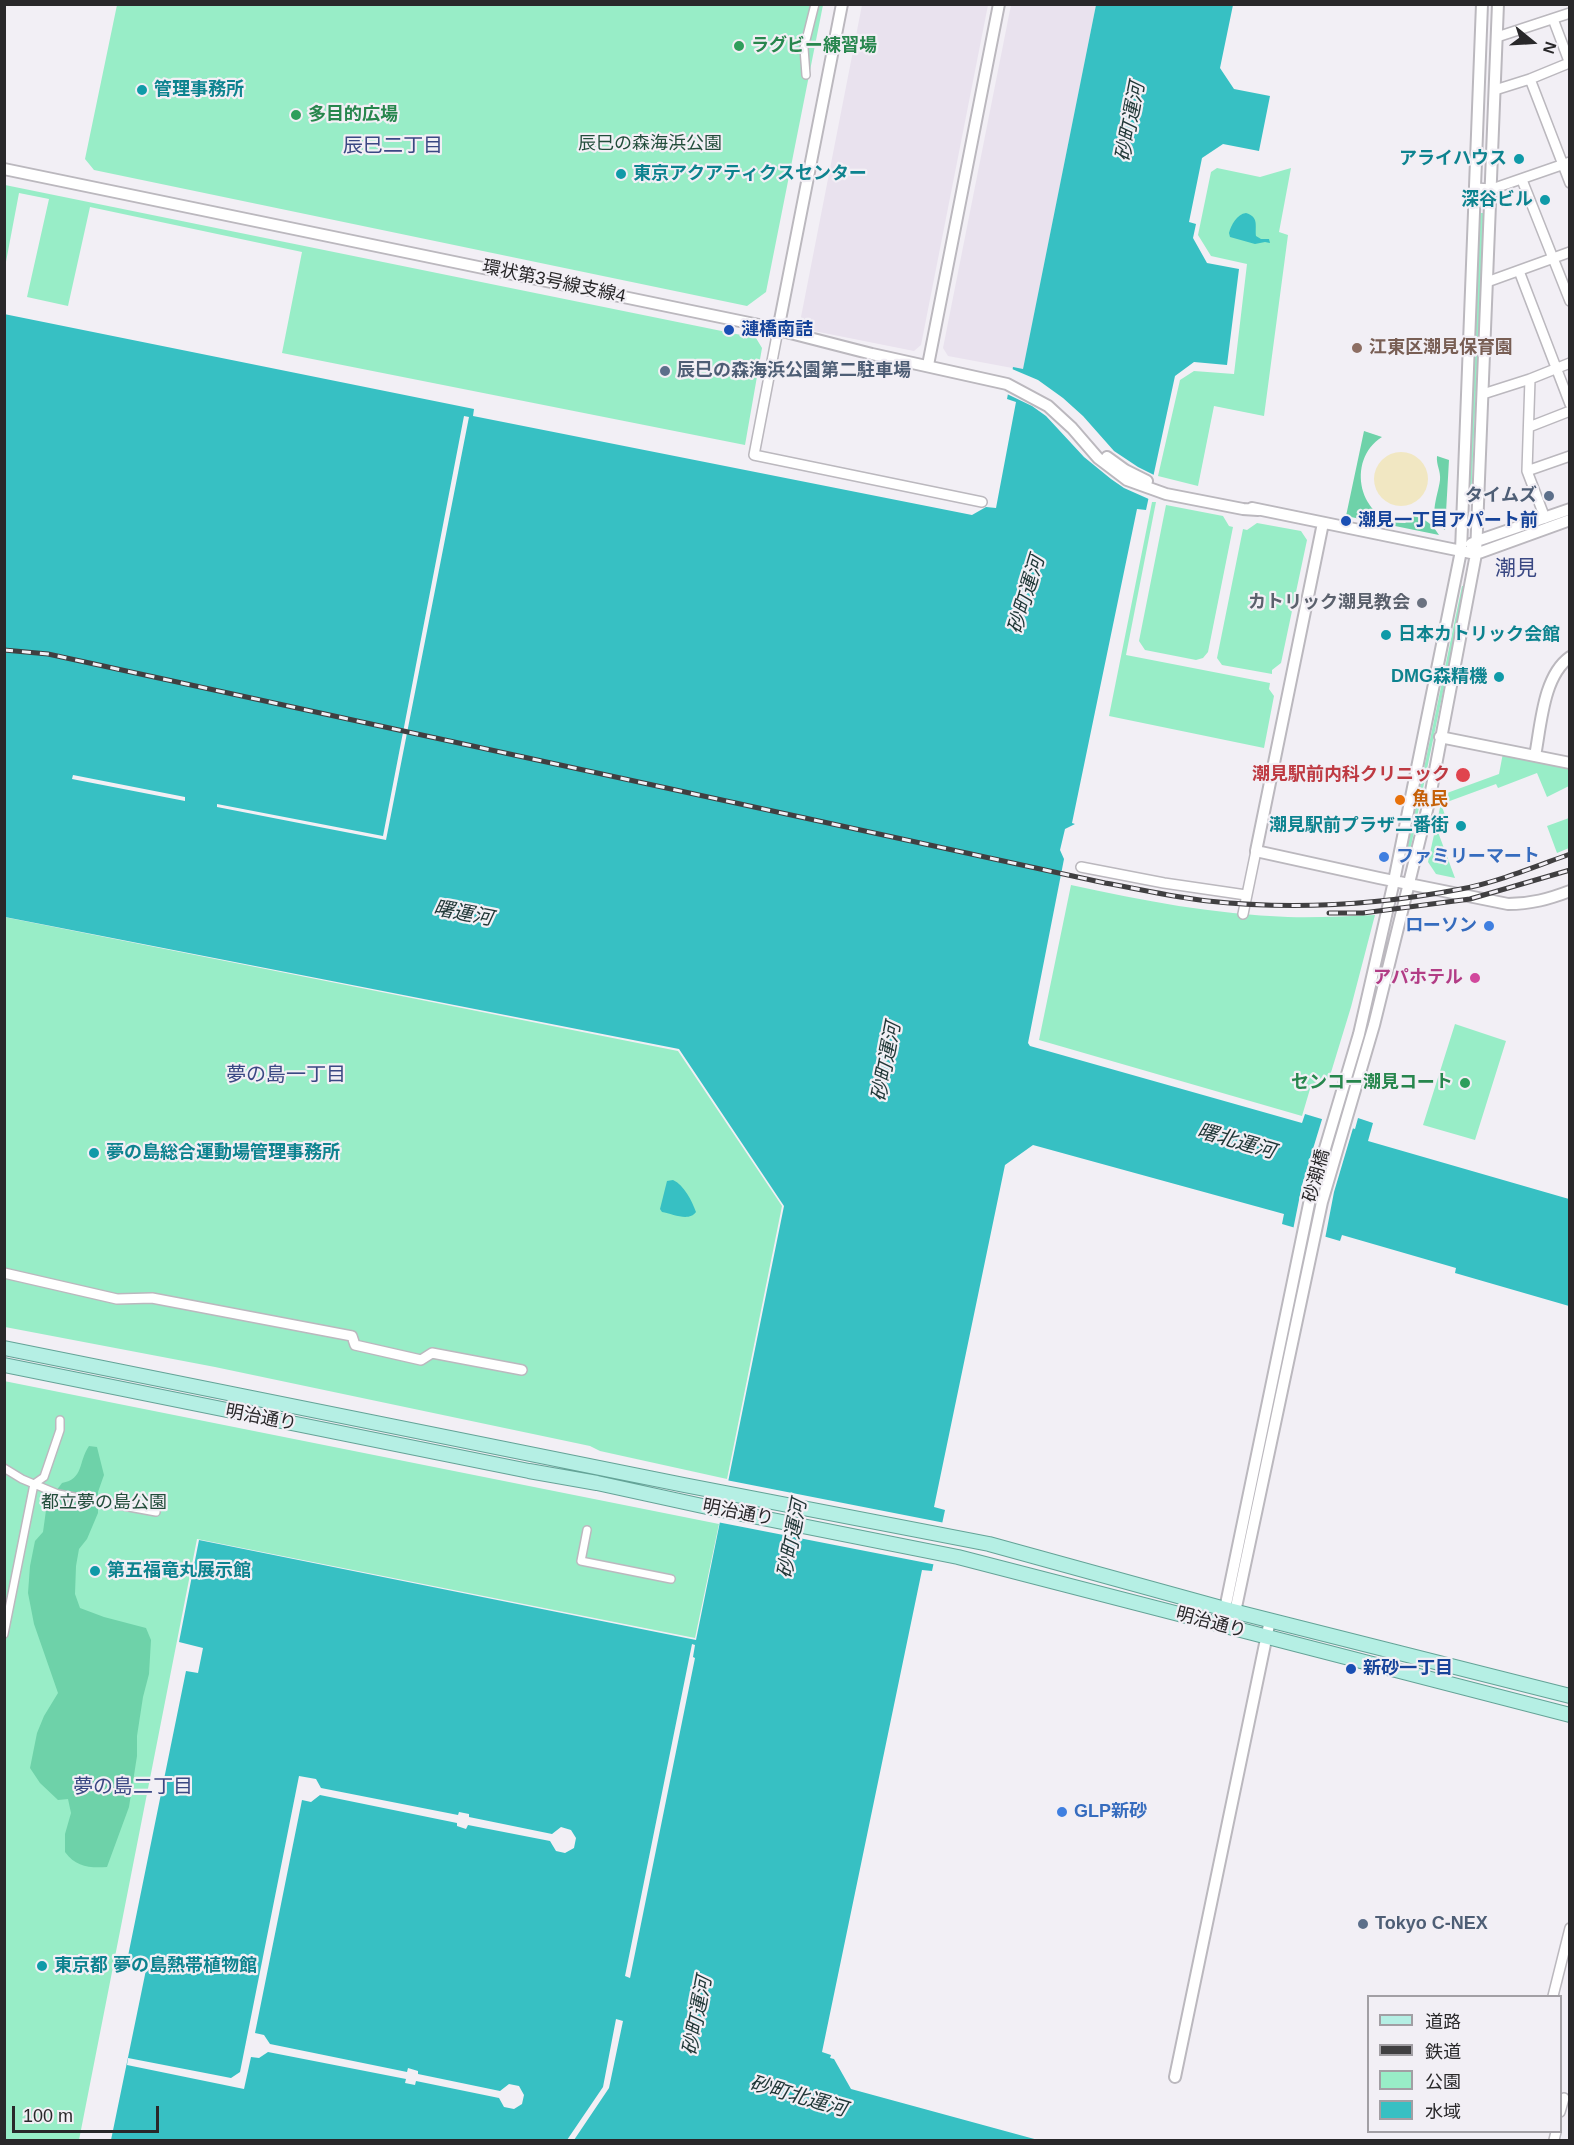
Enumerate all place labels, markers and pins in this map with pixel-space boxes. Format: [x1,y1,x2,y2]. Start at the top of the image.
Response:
place label: ラグビー練習場 [751,35,877,57]
marker: ラグビー練習場 [732,39,746,53]
place label: 管理事務所 [154,79,244,101]
marker: 管理事務所 [135,83,149,97]
place label: 多目的広場 [308,104,398,126]
marker: 多目的広場 [289,108,303,122]
place label: アライハウス [1399,148,1507,170]
marker: アライハウス [1512,152,1526,166]
place label: 東京アクアティクスセンター [633,163,867,185]
marker: 東京アクアティクスセンター [614,167,628,181]
place label: 深谷ビル [1461,189,1533,211]
marker: 深谷ビル [1538,193,1552,207]
place label: 漣橋南詰 [741,319,813,341]
marker: 漣橋南詰 [722,323,736,337]
place label: 江東区潮見保育園 [1369,337,1513,359]
marker: 江東区潮見保育園 [1350,341,1364,355]
place label: 辰巳の森海浜公園第二駐車場 [677,360,911,382]
marker: 辰巳の森海浜公園第二駐車場 [658,364,672,378]
place label: タイムズ [1465,485,1537,507]
marker: タイムズ [1542,489,1556,503]
place label: 潮見一丁目アパート前 [1358,510,1538,532]
marker: 潮見一丁目アパート前 [1339,514,1353,528]
place label: カトリック潮見教会 [1248,592,1410,614]
marker: カトリック潮見教会 [1415,596,1429,610]
place label: 日本カトリック会館 [1398,624,1560,646]
marker: 日本カトリック会館 [1379,628,1393,642]
place label: DMG森精機 [1391,666,1487,688]
marker: DMG森精機 [1492,670,1506,684]
place label: 潮見駅前内科クリニック [1252,764,1450,786]
marker: 潮見駅前内科クリニック [1454,766,1472,784]
place label: 魚民 [1412,789,1448,811]
marker: 魚民 [1393,793,1407,807]
place label: 潮見駅前プラザ二番街 [1269,815,1449,837]
marker: 潮見駅前プラザ二番街 [1454,819,1468,833]
place label: ファミリーマート [1396,846,1540,868]
marker: ファミリーマート [1377,850,1391,864]
place label: ローソン [1405,915,1477,937]
marker: ローソン [1482,919,1496,933]
place label: アパホテル [1373,967,1463,989]
marker: アパホテル [1468,971,1482,985]
place label: センコー潮見コート [1291,1072,1453,1094]
marker: センコー潮見コート [1458,1076,1472,1090]
place label: 夢の島総合運動場管理事務所 [106,1142,340,1164]
marker: 夢の島総合運動場管理事務所 [87,1146,101,1160]
place label: 第五福竜丸展示館 [107,1560,251,1582]
marker: 第五福竜丸展示館 [88,1564,102,1578]
place label: 新砂一丁目 [1363,1658,1453,1680]
marker: 新砂一丁目 [1344,1662,1358,1676]
place label: GLP新砂 [1074,1801,1147,1823]
marker: GLP新砂 [1055,1805,1069,1819]
place label: Tokyo C-NEX [1375,1913,1488,1935]
marker: Tokyo C-NEX [1356,1917,1370,1931]
place label: 東京都 夢の島熱帯植物館 [54,1955,257,1977]
marker: 東京都 夢の島熱帯植物館 [35,1959,49,1973]

